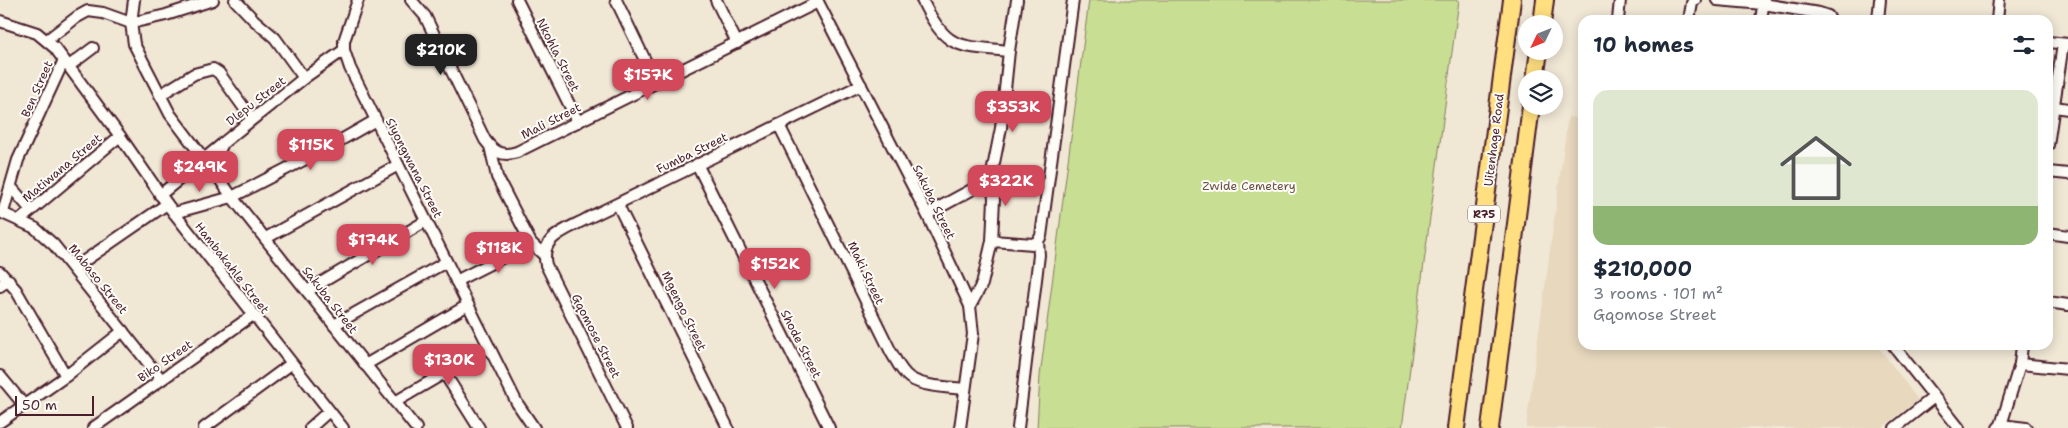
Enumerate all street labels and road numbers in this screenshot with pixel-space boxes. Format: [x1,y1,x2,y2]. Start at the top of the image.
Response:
street label: Nkohla Street [533,16,583,94]
street label: Ben Street [17,58,57,120]
street label: Dlepu Street [223,73,289,129]
street label: Uitenhage Road [1480,92,1508,187]
street label: Mali Street [518,99,584,143]
street label: Siyongwana Street [382,115,446,221]
street label: Fumba Street [654,129,730,177]
street label: Matiwana Street [19,130,105,206]
street label: Sakuba Street [909,162,959,242]
road number: R75 [1468,205,1500,222]
street label: Hambakahle Street [191,219,273,317]
street label: Maki Street [844,239,888,307]
street label: Mabaso Street [65,241,131,317]
street label: Sakuba Street [299,263,361,337]
street label: Mgengo Street [658,269,710,353]
street label: Gqomose Street [568,291,624,381]
street label: Shode Street [777,307,825,381]
street label: Biko Street [134,336,196,386]

